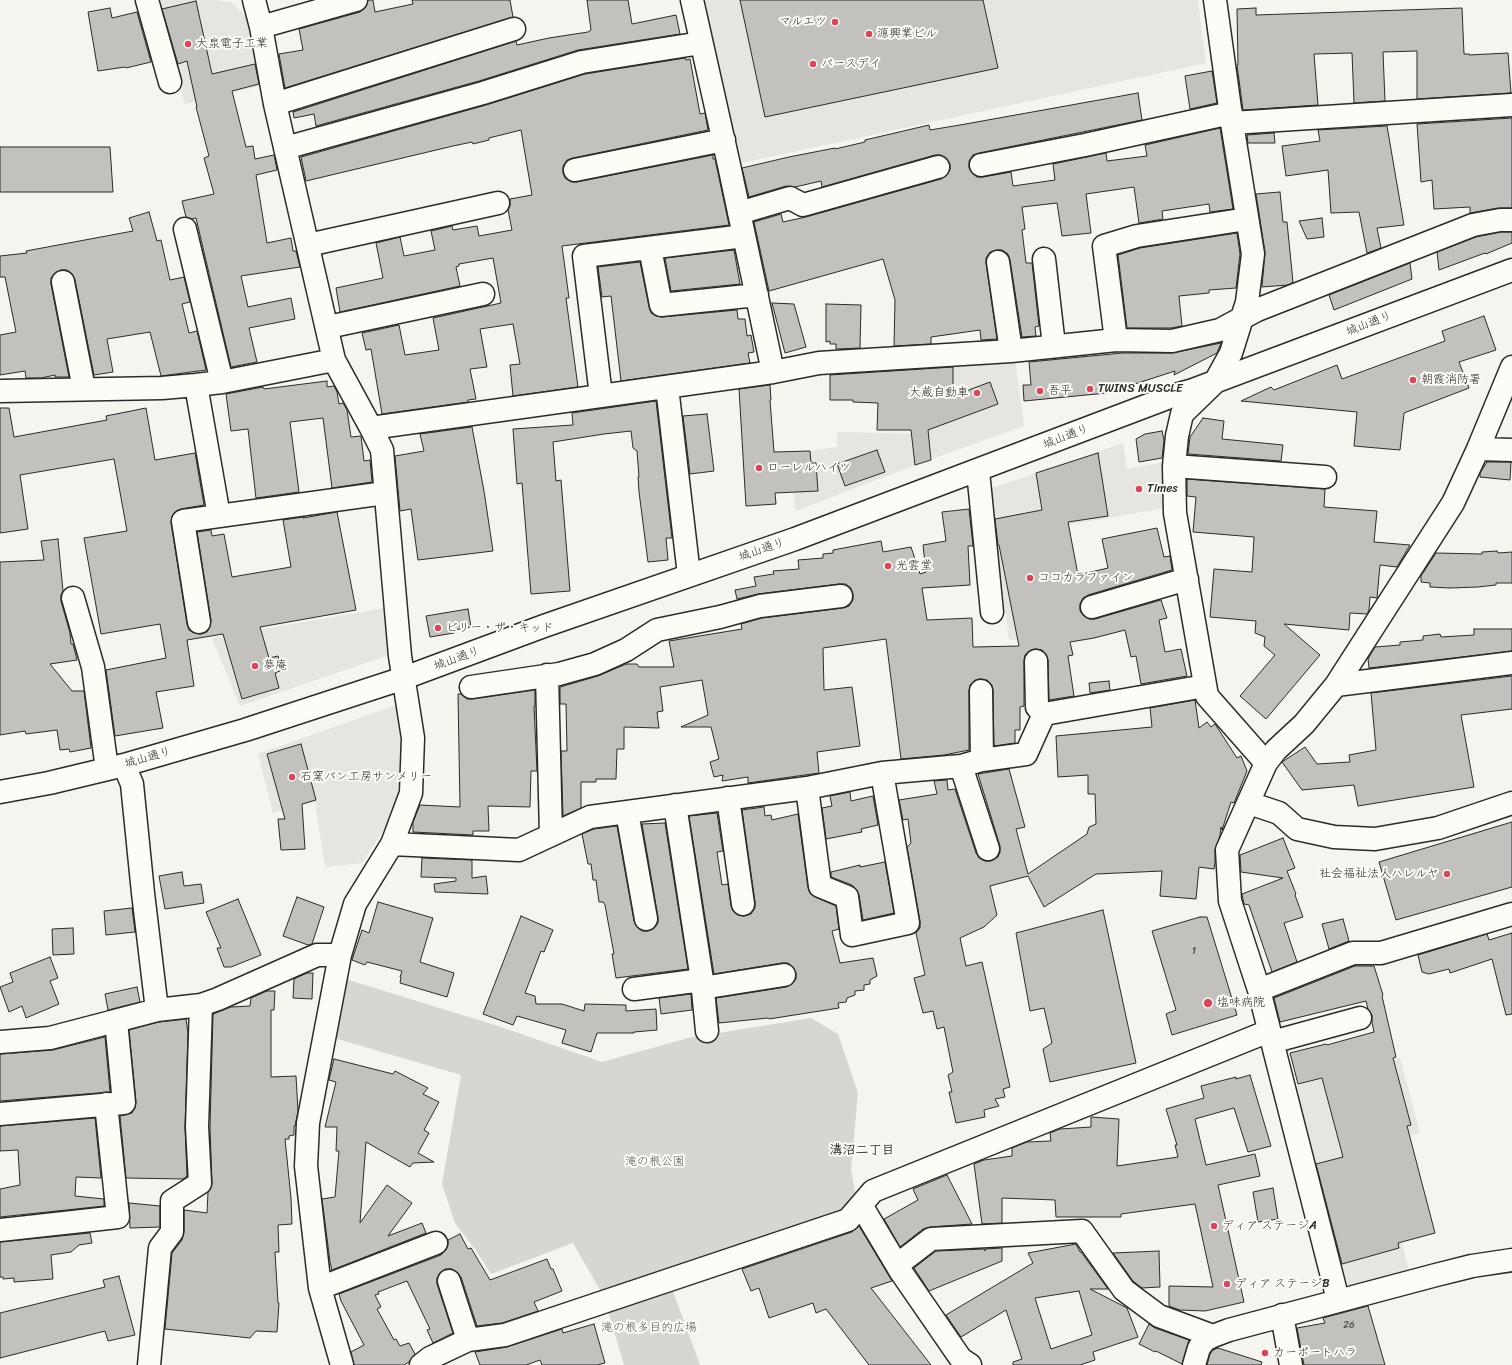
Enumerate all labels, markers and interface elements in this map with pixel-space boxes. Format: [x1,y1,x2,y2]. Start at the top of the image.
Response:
place label: マルエツ [779,15,827,29]
marker: マルエツ [830,17,840,27]
place label: 源興業ビル [877,27,937,41]
marker: 源興業ビル [864,29,874,39]
place label: 大泉電子工業 [196,37,268,51]
marker: 大泉電子工業 [183,39,193,49]
place label: バースデイ [821,57,881,71]
marker: バースデイ [808,59,818,69]
street label: 城山通り [1344,309,1394,339]
place label: 朝霞消防署 [1421,373,1481,387]
marker: 朝霞消防署 [1408,375,1418,385]
place label: TWINS MUSCLE [1098,382,1183,396]
place label: 吾平 [1048,384,1072,398]
marker: TWINS MUSCLE [1085,384,1095,394]
place label: 大蔵自動車 [909,386,969,400]
marker: 吾平 [1035,386,1045,396]
marker: 大蔵自動車 [972,388,982,398]
street label: 城山通り [1041,422,1091,452]
place label: ローレルハイツ [767,461,851,475]
marker: ローレルハイツ [754,463,764,473]
place label: Times [1147,482,1178,496]
marker: Times [1134,484,1144,494]
street label: 城山通り [737,535,787,565]
place label: 光雲堂 [896,559,932,573]
marker: 光雲堂 [883,561,893,571]
place label: ココカラファイン [1038,571,1134,585]
marker: ココカラファイン [1025,573,1035,583]
place label: ビリー・ザ・キッド [446,621,554,635]
marker: ビリー・ザ・キッド [433,623,443,633]
street label: 城山通り [432,644,482,674]
place label: 夢庵 [263,659,287,673]
marker: 夢庵 [250,661,260,671]
street label: 城山通り [123,744,173,772]
place label: 石窯パン工房サンメリー [300,770,432,784]
marker: 石窯パン工房サンメリー [287,772,297,782]
place label: 社会福祉法人ハレルヤ [1319,867,1439,881]
marker: 社会福祉法人ハレルヤ [1442,869,1452,879]
house number: 1 [1192,945,1196,957]
place label: 塩味病院 [1217,996,1265,1010]
marker: 塩味病院 [1202,997,1214,1009]
district label: 溝沼二丁目 [830,1143,894,1159]
park label: 滝の根公園 [625,1155,685,1169]
place label: ディア ステージA [1222,1219,1317,1233]
marker: ディア ステージA [1209,1221,1219,1231]
place label: ディア ステージB [1235,1277,1330,1291]
marker: ディア ステージB [1222,1279,1232,1289]
house number: 26 [1343,1319,1355,1331]
park label: 滝の根多目的広場 [601,1321,697,1335]
place label: カーポートハラ [1273,1346,1357,1360]
marker: カーポートハラ [1260,1348,1270,1358]

